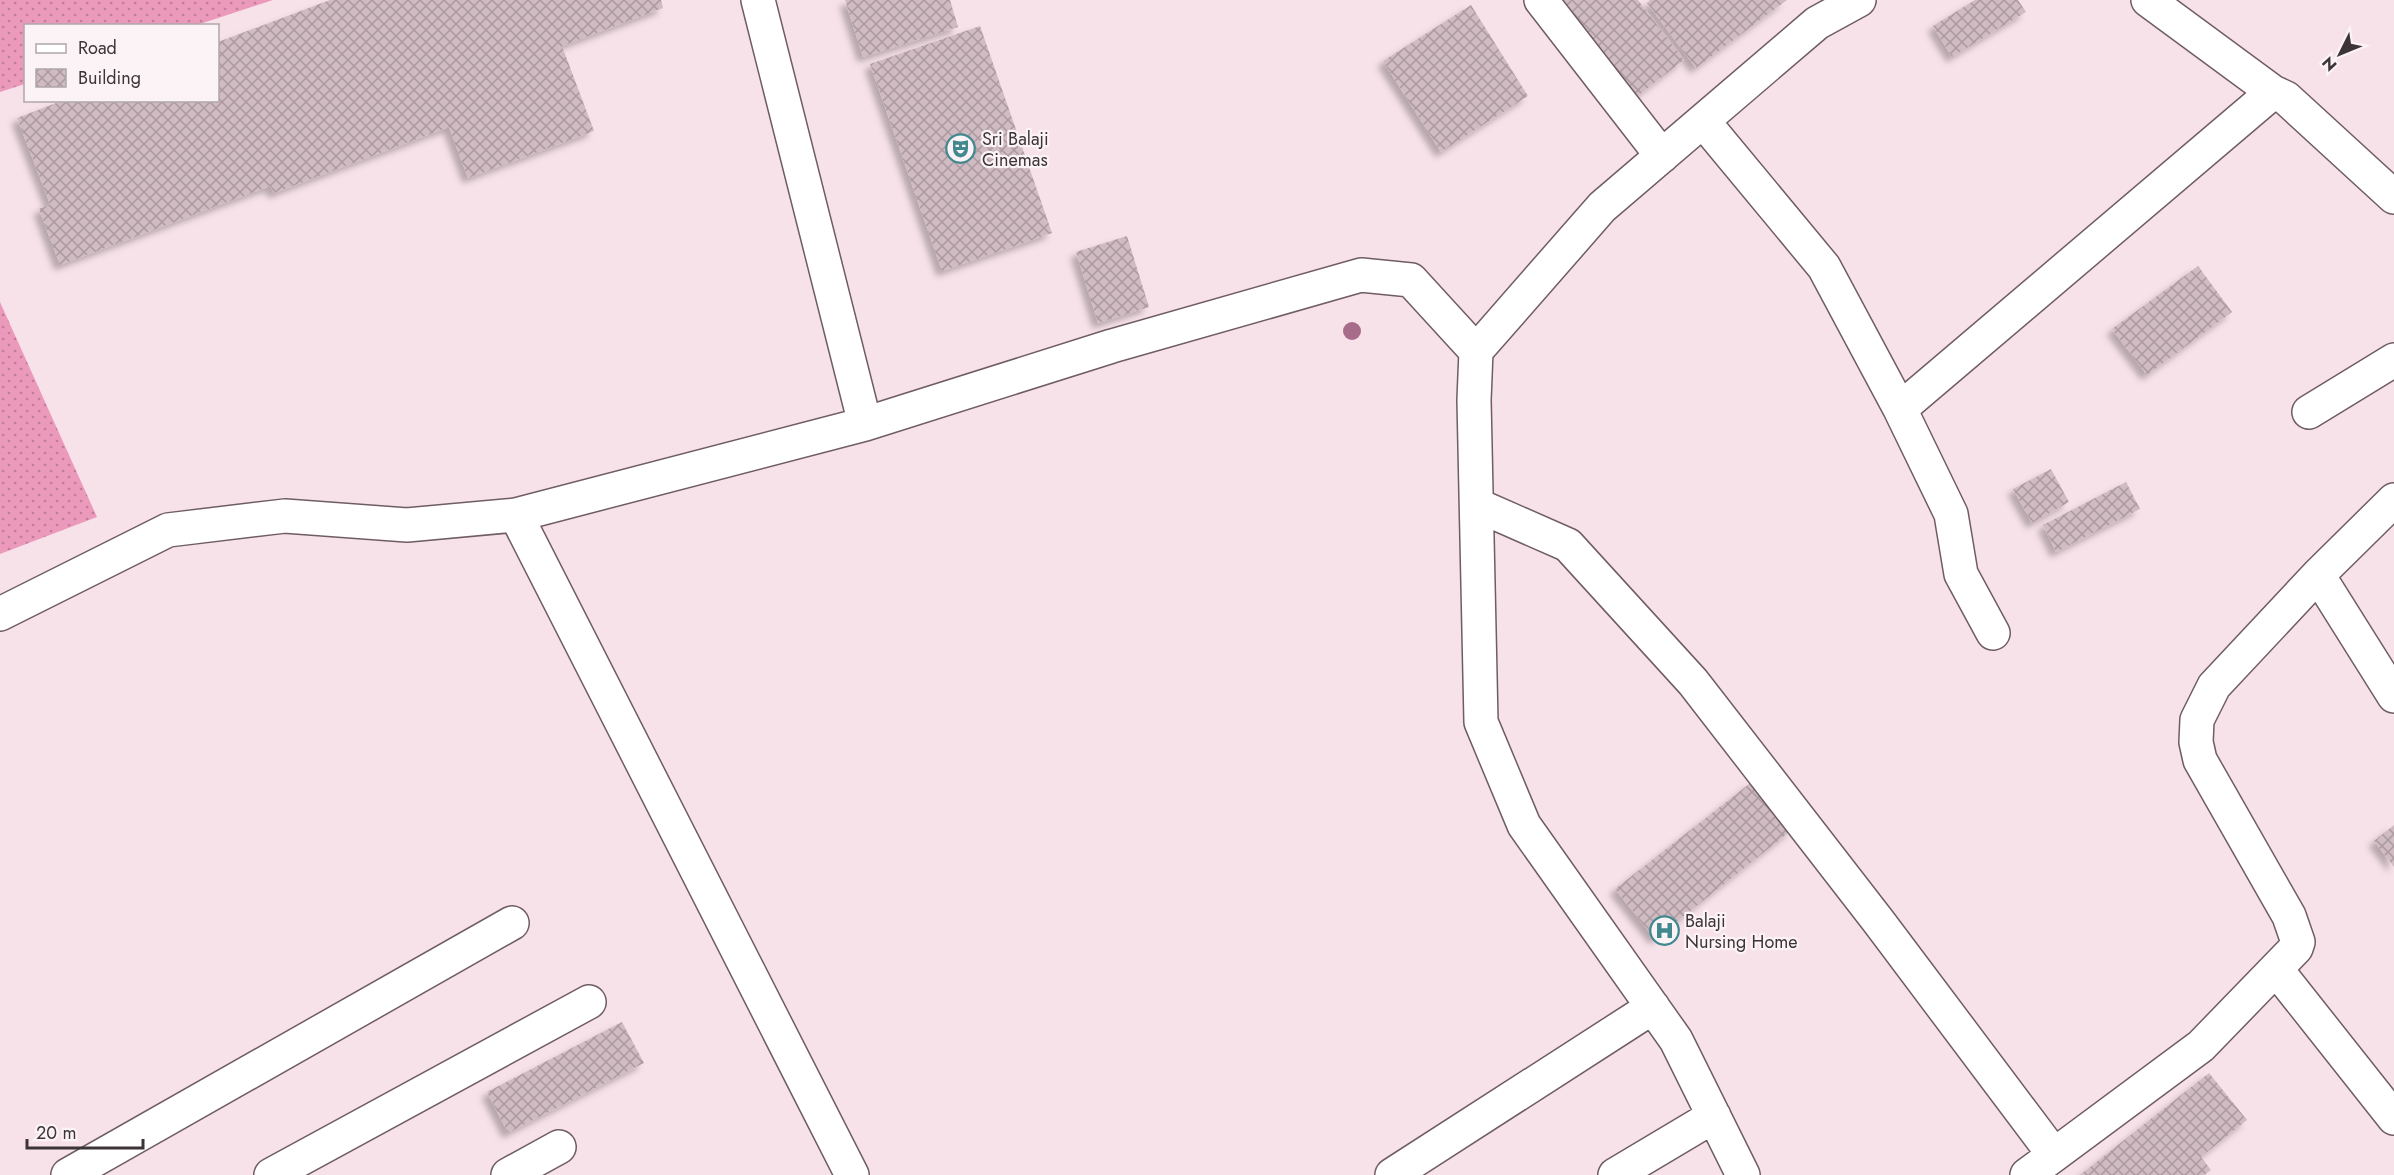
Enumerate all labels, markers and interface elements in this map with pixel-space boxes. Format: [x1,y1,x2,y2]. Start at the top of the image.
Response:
legend [24,24,219,102]
north arrow [2310,24,2370,84]
text: Road [78,35,117,61]
text: N [2317,51,2342,76]
text: Building [78,65,141,91]
place label: Sri Balaji Cinemas [982,126,1049,173]
theatre icon: Sri Balaji Cinemas [945,133,977,165]
place label: Balaji Nursing Home [1685,908,1798,955]
hospital icon: Balaji Nursing Home [1648,915,1680,947]
scale bar [27,1112,142,1150]
text: 20 m [36,1120,76,1146]

